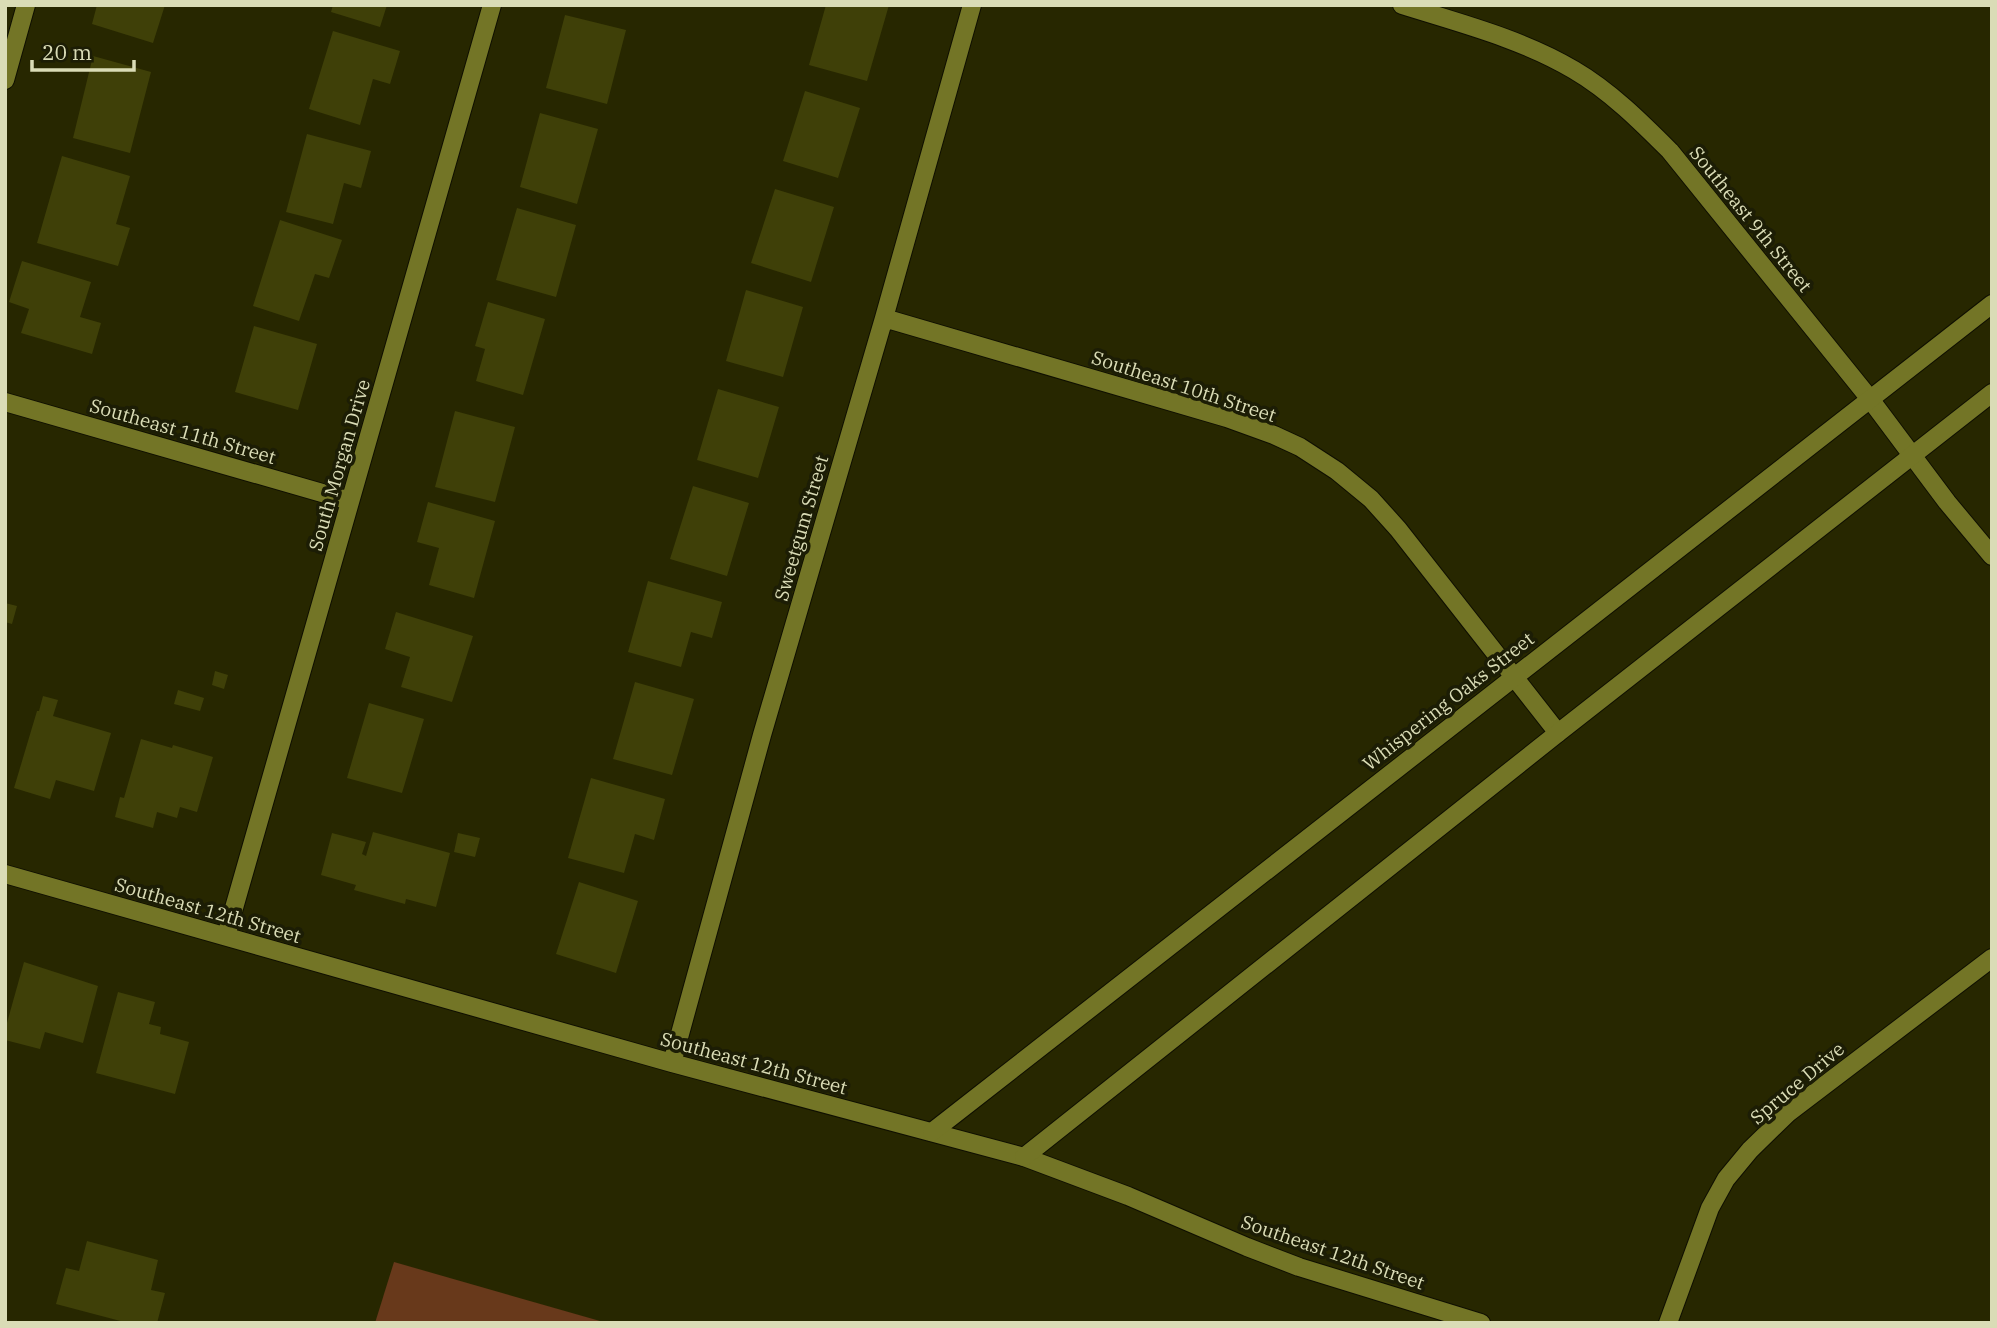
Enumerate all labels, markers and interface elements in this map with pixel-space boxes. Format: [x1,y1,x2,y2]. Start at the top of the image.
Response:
scale bar [32,28,133,72]
text: 20 m [42,38,92,66]
street label: Southeast 9th Street [1685,141,1817,297]
street label: Southeast 10th Street [1089,345,1279,427]
street label: South Morgan Drive [303,376,375,554]
street label: Southeast 11th Street [87,393,279,469]
street label: Sweetgum Street [769,452,833,604]
street label: Whispering Oaks Street [1357,626,1539,775]
street label: Southeast 12th Street [112,872,304,948]
street label: Southeast 12th Street [658,1027,850,1100]
street label: Spruce Drive [1745,1037,1849,1129]
street label: Southeast 12th Street [1238,1209,1428,1295]

